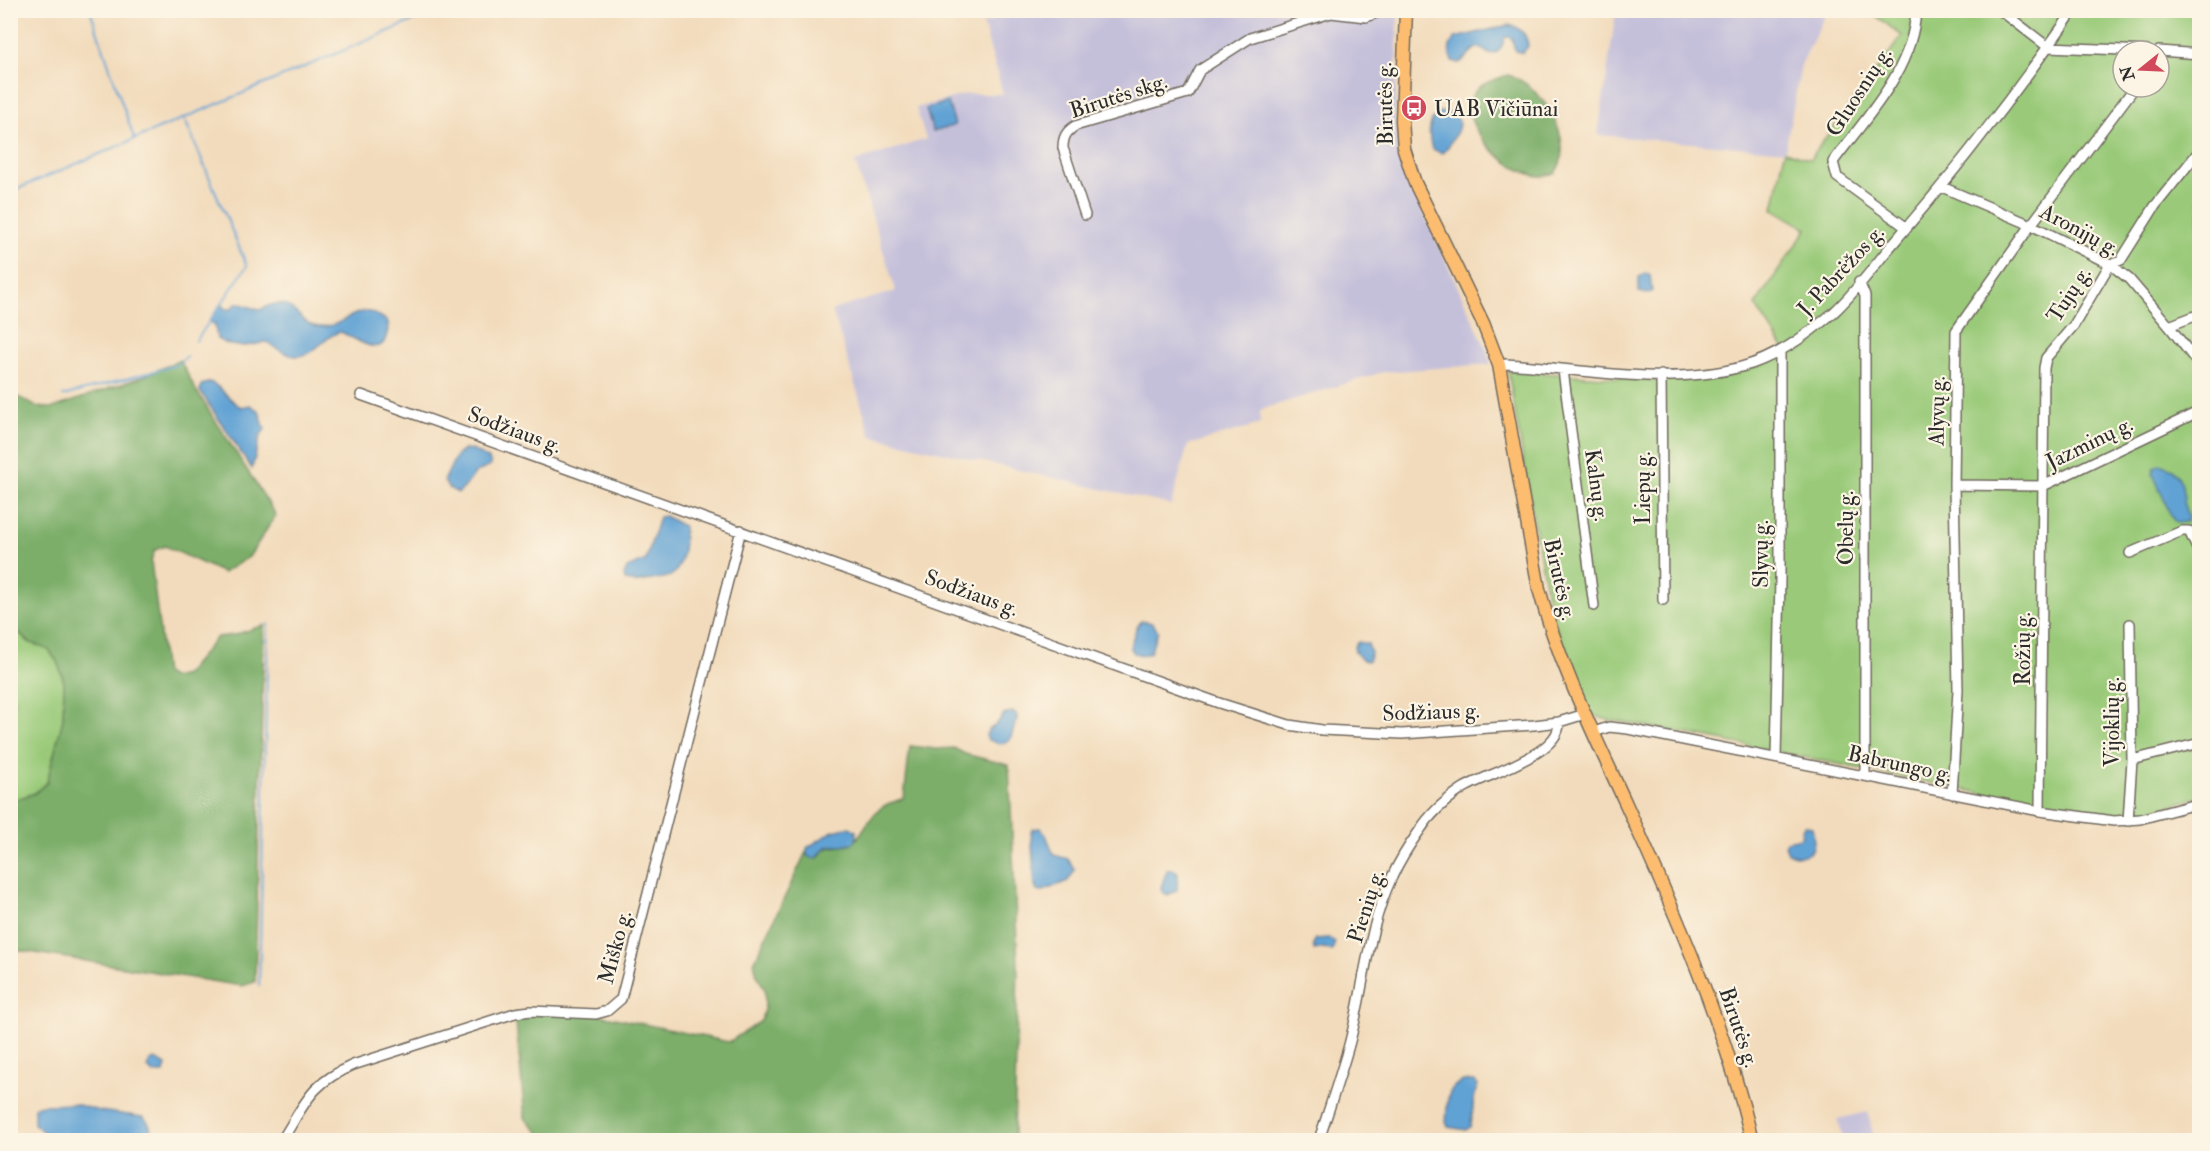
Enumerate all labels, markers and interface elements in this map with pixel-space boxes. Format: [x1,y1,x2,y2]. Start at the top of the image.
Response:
north arrow [2111,39,2171,99]
street label: Gluosnių g. [1819,41,1898,142]
street label: Birutės g. [1370,62,1400,146]
text: N [2116,63,2140,84]
street label: Birutės skg. [1066,67,1171,125]
bus stop icon: UAB Vičiūnai [1399,93,1429,123]
place label: UAB Vičiūnai [1434,95,1558,123]
street label: Aronijų g. [2034,197,2124,262]
street label: J. Pabrėžos g. [1791,219,1890,323]
street label: Tujų g. [2040,261,2097,328]
street label: Alyvų g. [1922,376,1952,447]
street label: Sodžiaus g. [464,400,565,460]
street label: Jazminų g. [2041,410,2137,476]
street label: Kalnų g. [1578,447,1616,523]
street label: Liepų g. [1629,452,1658,524]
street label: Obelų g. [1832,491,1860,565]
street label: Slyvų g. [1747,520,1775,588]
street label: Birutės g. [1537,536,1583,623]
street label: Sodžiaus g. [921,563,1022,623]
street label: Rožių g. [2009,612,2037,686]
street label: Vijoklių g. [2098,677,2126,767]
street label: Sodžiaus g. [1382,696,1480,728]
street label: Babrungo g. [1845,739,1955,789]
street label: Pienių g. [1341,866,1391,947]
street label: Miško g. [592,907,638,987]
street label: Birutės g. [1712,983,1766,1071]

